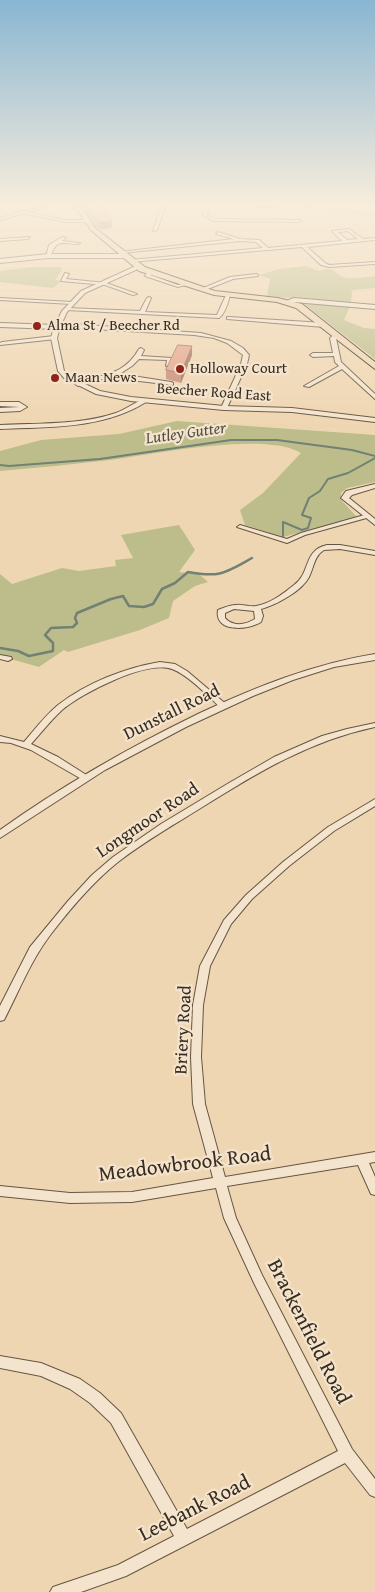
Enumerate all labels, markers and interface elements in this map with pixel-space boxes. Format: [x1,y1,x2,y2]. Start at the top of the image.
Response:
place label: Alma St / Beecher Rd [47,317,180,335]
marker: Alma St / Beecher Rd [31,320,43,332]
place label: Holloway Court [190,360,287,378]
marker: Holloway Court [174,363,186,375]
place label: Maan News [65,369,137,387]
marker: Maan News [49,372,61,384]
street label: Beecher Road East [156,380,272,406]
water label: Lutley Gutter [145,419,227,449]
street label: Dunstall Road [120,680,224,746]
street label: Longmoor Road [93,779,203,863]
street label: Briery Road [171,985,197,1075]
street label: Meadowbrook Road [97,1142,273,1188]
street label: Brackenfield Road [261,1255,355,1409]
street label: Leebank Road [135,1470,255,1548]

